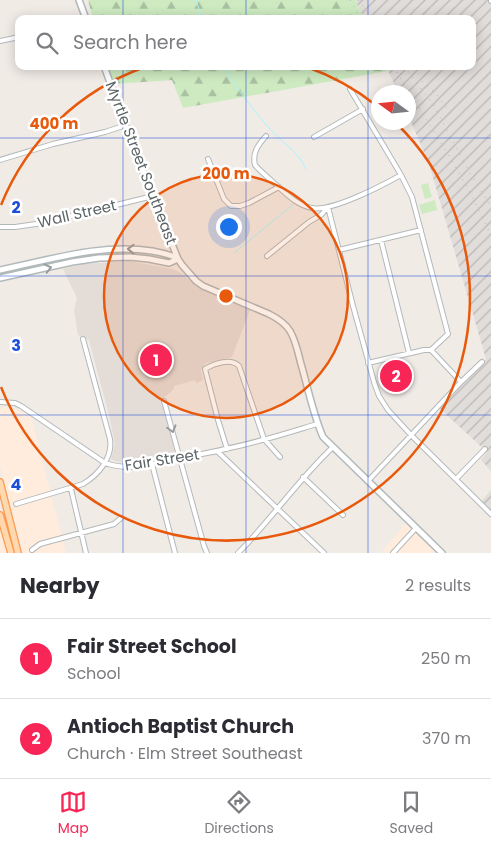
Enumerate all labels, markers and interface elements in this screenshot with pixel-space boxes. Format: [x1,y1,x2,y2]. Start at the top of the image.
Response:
search box [15,15,476,70]
icon: search [33,29,61,57]
text: Search here [73,29,187,56]
street label: Myrtle Street Southeast [101,78,182,247]
north arrow [371,85,416,130]
text: 400 m [30,113,79,134]
text: 200 m [202,163,250,184]
street label: Wall Street [36,194,118,233]
text: 2 [11,196,21,219]
your location [216,214,242,240]
one-way arrow [127,243,135,254]
one-way arrow [43,263,52,274]
centre of rings [217,287,235,305]
text: 3 [11,334,21,357]
pin: 1 [140,341,172,379]
pin: 2 [380,357,412,395]
one-way arrow [167,425,177,433]
street label: Fair Street [123,443,201,476]
text: 4 [11,473,22,496]
text: Nearby [20,571,100,600]
text: 2 results [405,574,471,597]
text: Fair Street School [67,633,237,660]
text: 1 [33,647,39,670]
text: 250 m [421,647,471,670]
text: School [67,662,121,685]
text: Antioch Baptist Church [67,713,294,740]
text: 2 [31,727,41,750]
text: 370 m [422,727,471,750]
text: Church · Elm Street Southeast [67,742,303,765]
tab: Map [58,788,89,839]
tab: Directions [204,788,274,839]
tab: Saved [389,788,433,839]

